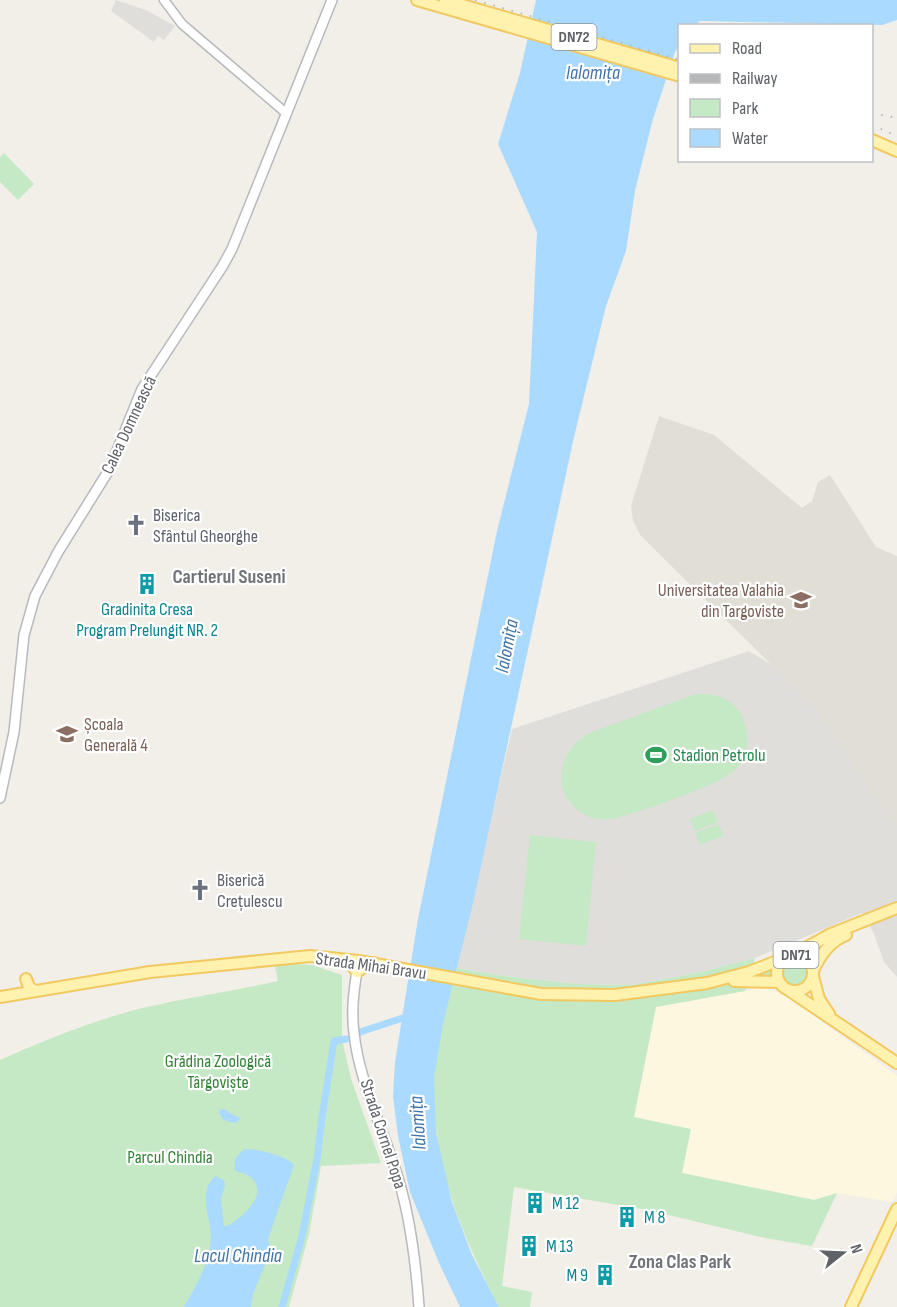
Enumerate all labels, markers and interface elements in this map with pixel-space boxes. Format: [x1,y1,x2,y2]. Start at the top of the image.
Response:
road number: DN72 [552,24,596,50]
legend [678,24,873,162]
text: Road [732,38,762,59]
water label: Ialomița [566,61,620,85]
text: Railway [732,68,777,89]
text: Park [732,98,758,119]
text: Water [732,128,768,149]
street label: Calea Domnească [97,373,161,477]
place label: Biserica Sfântul Gheorghe [153,505,258,547]
church icon: Biserica Sfântul Gheorghe [124,513,148,537]
district label: Cartierul Suseni [173,565,285,589]
building icon: Gradinita Cresa Program Prelungit NR. 2 [135,572,159,596]
place label: Universitatea Valahia din Targoviste [658,580,784,622]
school or university icon: Universitatea Valahia din Targoviste [789,588,813,612]
place label: Gradinita Cresa Program Prelungit NR. 2 [76,599,218,641]
water label: Ialomița [490,617,524,675]
place label: Școala Generală 4 [84,714,148,756]
school or university icon: Școala Generală 4 [55,722,79,746]
sports icon: Stadion Petrolu [644,743,668,767]
place label: Stadion Petrolu [673,745,765,766]
place label: Biserică Crețulescu [217,870,283,912]
church icon: Biserică Crețulescu [188,878,212,902]
road number: DN71 [774,942,818,968]
street label: Strada Mihai Bravu [314,948,428,984]
park label: Grădina Zoologică Târgoviște [165,1051,271,1093]
street label: Strada Cornel Popa [355,1077,411,1192]
water label: Ialomița [404,1095,432,1151]
park label: Parcul Chindia [127,1147,213,1168]
building icon: M 12 [523,1191,547,1215]
place label: M 12 [552,1193,579,1214]
building icon: M 8 [615,1205,639,1229]
place label: M 8 [644,1207,666,1228]
north arrow [813,1223,873,1283]
building icon: M 13 [517,1234,541,1258]
place label: M 13 [546,1236,573,1257]
text: N [845,1242,866,1256]
water label: Lacul Chindia [194,1244,282,1268]
district label: Zona Clas Park [629,1250,732,1274]
building icon: M 9 [593,1263,617,1287]
place label: M 9 [566,1265,588,1286]

